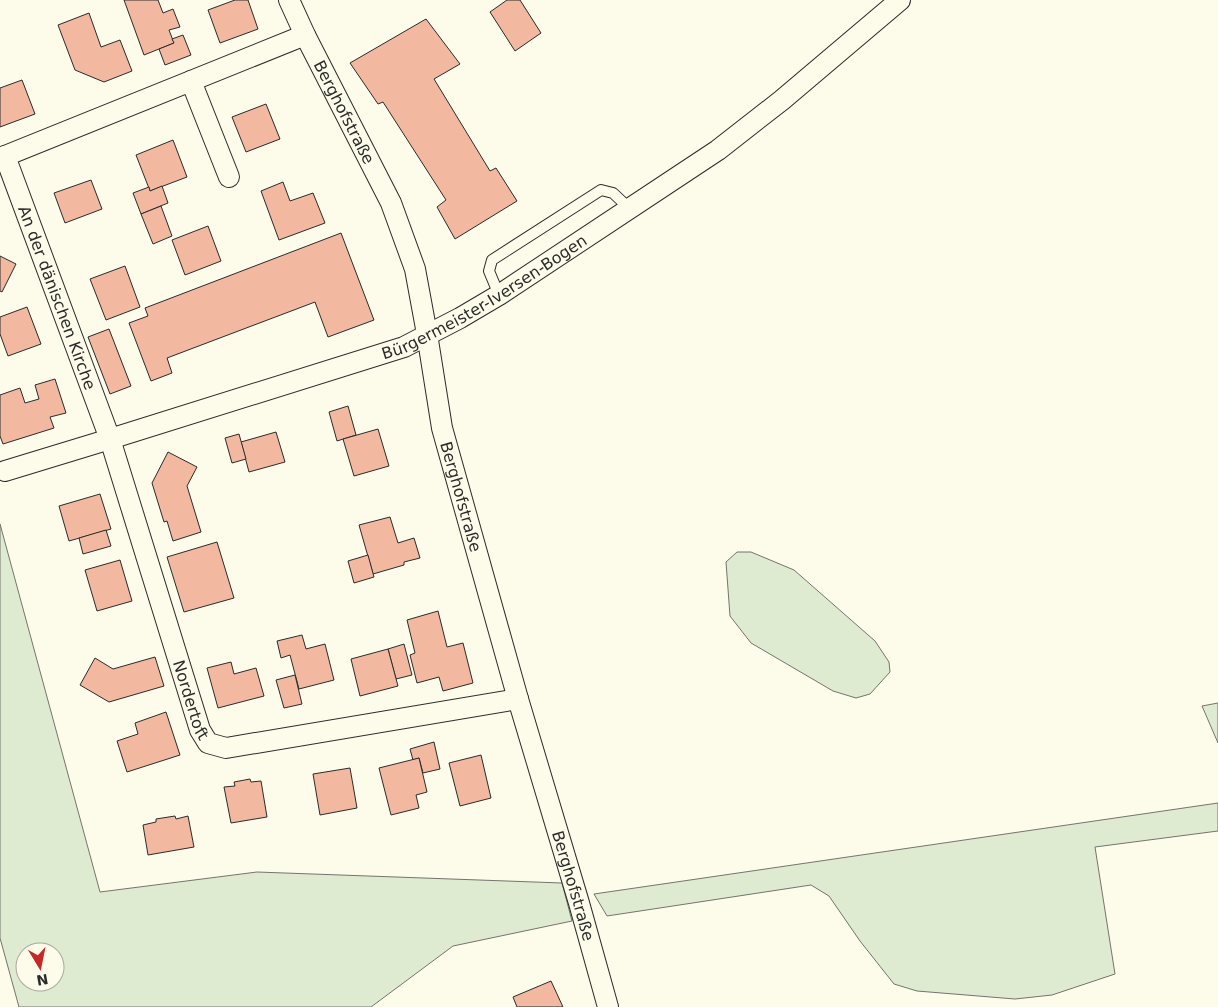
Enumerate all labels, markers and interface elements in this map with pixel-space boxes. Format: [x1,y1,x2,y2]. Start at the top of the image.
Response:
street label: Berghofstraße [310,57,378,167]
street label: An der dänischen Kirche [14,203,100,392]
street label: Bürgermeister-Iversen-Bogen [379,231,590,363]
street label: Berghofstraße [436,439,485,554]
street label: Nordertoft [169,658,213,744]
street label: Berghofstraße [548,829,598,943]
north arrow [15,942,65,992]
text: N [35,971,49,989]

